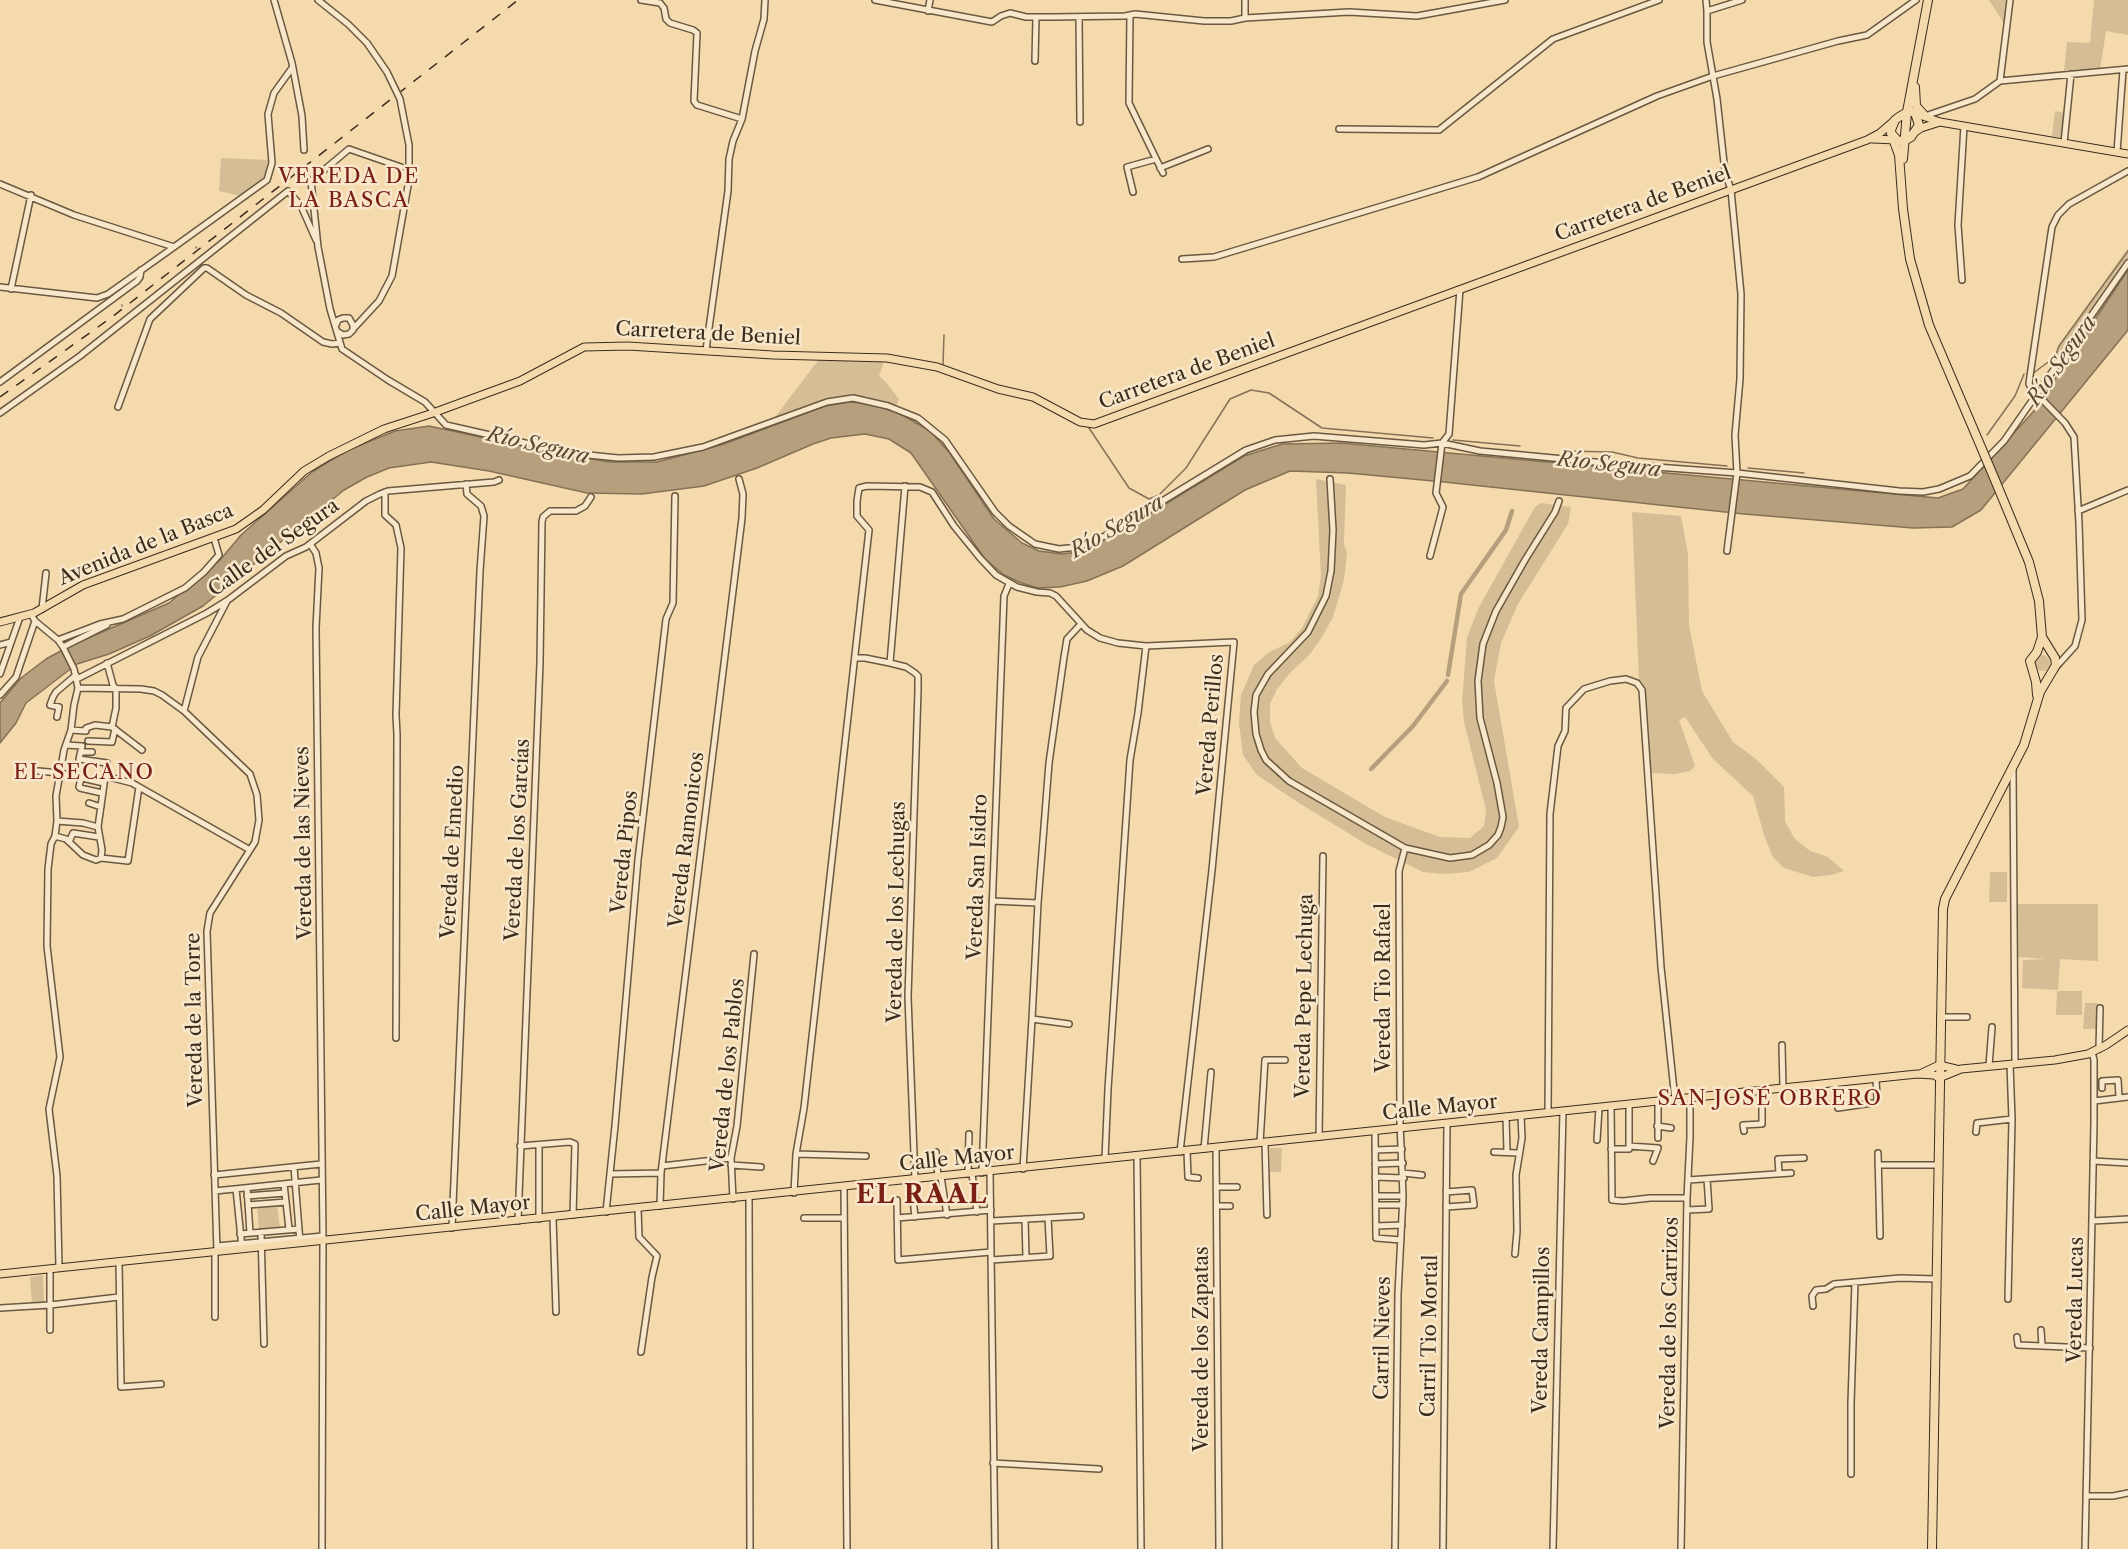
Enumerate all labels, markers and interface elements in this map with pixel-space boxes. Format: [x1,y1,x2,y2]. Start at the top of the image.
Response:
street label: Carretera de Beniel [1552,161,1734,247]
district label: VEREDA DE LA BASCA [278,164,420,214]
water label: Río Segura [2022,311,2102,411]
street label: Carretera de Beniel [615,317,801,351]
street label: Carretera de Beniel [1096,329,1278,415]
water label: Río Segura [484,422,592,470]
water label: Río Segura [1556,447,1662,483]
water label: Río Segura [1066,490,1168,564]
street label: Calle del Segura [204,494,344,602]
street label: Avenida de la Basca [55,499,237,591]
street label: Vereda Perillos [1193,653,1229,797]
street label: Vereda de los Garcías [501,738,535,942]
street label: Vereda de las Nieves [290,746,318,940]
street label: Vereda Ramonicos [664,750,710,930]
district label: EL SECANO [14,760,154,786]
street label: Vereda de Emedio [436,764,470,940]
street label: Vereda Pipos [607,789,643,915]
street label: Vereda San Isidro [963,793,993,961]
street label: Vereda de los Lechugas [883,801,911,1023]
street label: Vereda Pepe Lechuga [1291,893,1319,1099]
street label: Vereda Tio Rafael [1372,903,1396,1073]
street label: Vereda de la Torre [181,932,209,1108]
street label: Vereda de los Pablos [706,977,750,1173]
district label: SAN JOSÉ OBRERO [1657,1086,1883,1112]
street label: Calle Mayor [1381,1090,1499,1126]
street label: Calle Mayor [898,1141,1016,1177]
district label: EL RAAL [856,1179,988,1211]
street label: Calle Mayor [414,1191,532,1227]
street label: Vereda de los Carrizos [1656,1217,1684,1429]
street label: Vereda Lucas [2063,1237,2089,1363]
street label: Vereda de los Zapatas [1190,1246,1214,1452]
street label: Vereda Campillos [1529,1246,1555,1414]
street label: Carril Tio Mortal [1417,1255,1443,1417]
street label: Carril Nieves [1370,1276,1396,1400]

